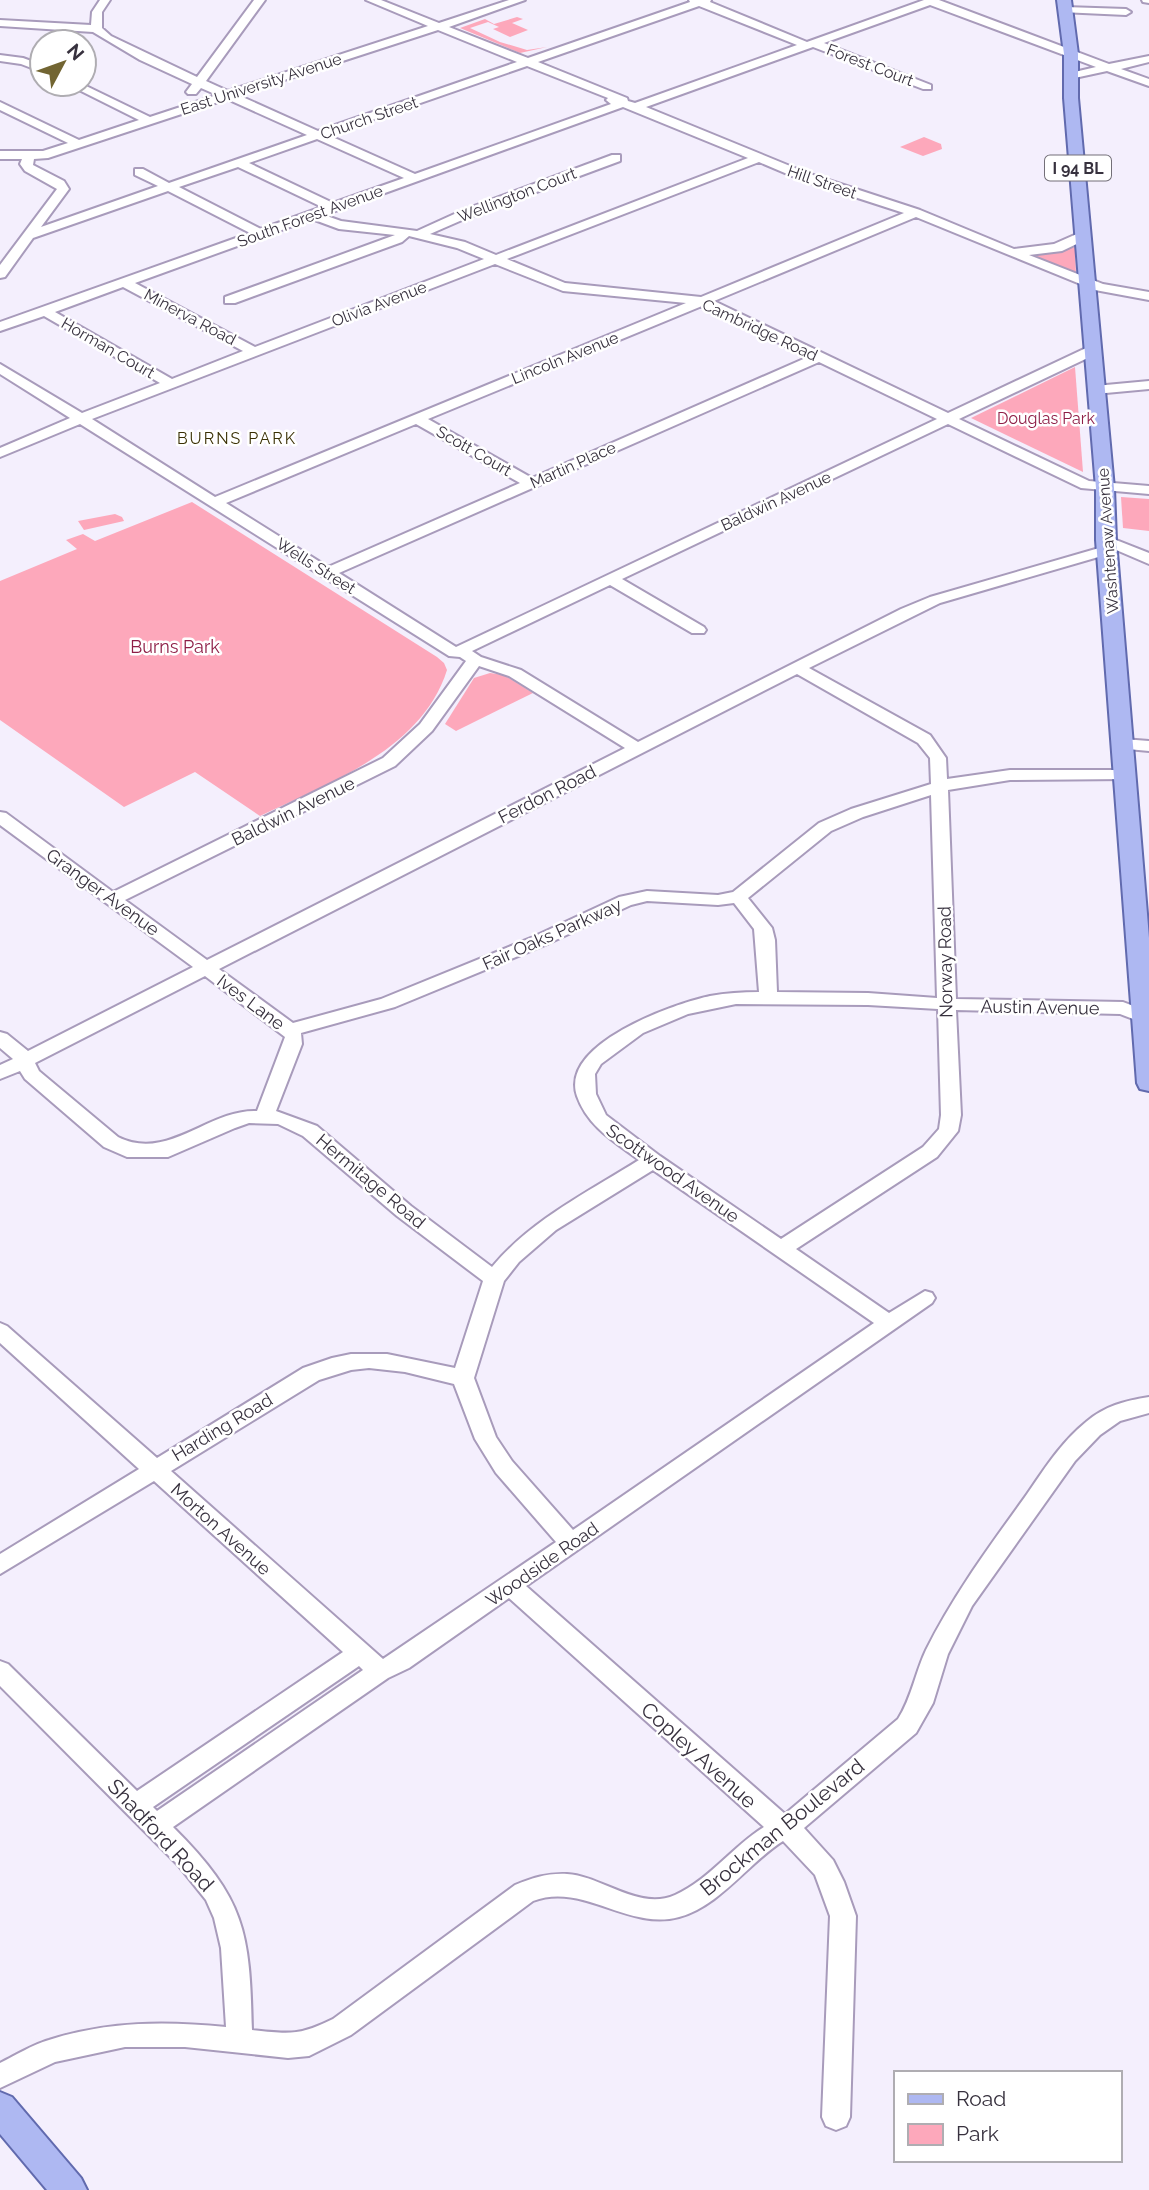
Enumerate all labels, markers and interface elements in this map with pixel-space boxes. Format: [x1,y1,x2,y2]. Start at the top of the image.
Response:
north arrow [28,28,98,98]
text: N [63,39,89,65]
street label: Forest Court [824,40,917,90]
street label: East University Avenue [178,49,344,119]
street label: Church Street [318,92,421,144]
road number: I 94 BL [1045,156,1111,180]
street label: Hill Street [785,161,860,203]
street label: Wellington Court [455,163,580,226]
street label: South Forest Avenue [235,181,385,251]
street label: Olivia Avenue [329,277,429,331]
street label: Minerva Road [141,285,239,349]
street label: Cambridge Road [699,295,821,365]
street label: Horman Court [58,314,159,383]
street label: Lincoln Avenue [509,328,621,388]
park label: Douglas Park [997,409,1095,428]
street label: Scott Court [433,422,515,480]
district label: BURNS PARK [177,429,297,448]
street label: Martin Place [527,438,619,492]
street label: Baldwin Avenue [718,467,834,535]
street label: Washtenaw Avenue [1093,467,1123,615]
street label: Wells Street [273,534,360,598]
park label: Burns Park [130,636,220,657]
street label: Ferdon Road [495,760,599,828]
street label: Baldwin Avenue [228,772,358,850]
street label: Granger Avenue [43,844,164,940]
street label: Fair Oaks Parkway [479,894,625,974]
street label: Norway Road [934,906,956,1018]
street label: Ives Lane [213,970,289,1034]
street label: Austin Avenue [980,995,1100,1019]
street label: Scottwood Avenue [602,1119,744,1227]
street label: Hermitage Road [312,1129,430,1233]
street label: Harding Road [168,1389,276,1465]
street label: Morton Avenue [167,1479,276,1580]
street label: Woodside Road [482,1517,602,1611]
street label: Copley Avenue [636,1697,762,1813]
street label: Brockman Boulevard [695,1753,869,1901]
street label: Shadford Road [103,1774,219,1896]
legend [894,2071,1121,2162]
text: Road [956,2086,1006,2111]
text: Park [956,2121,999,2146]

